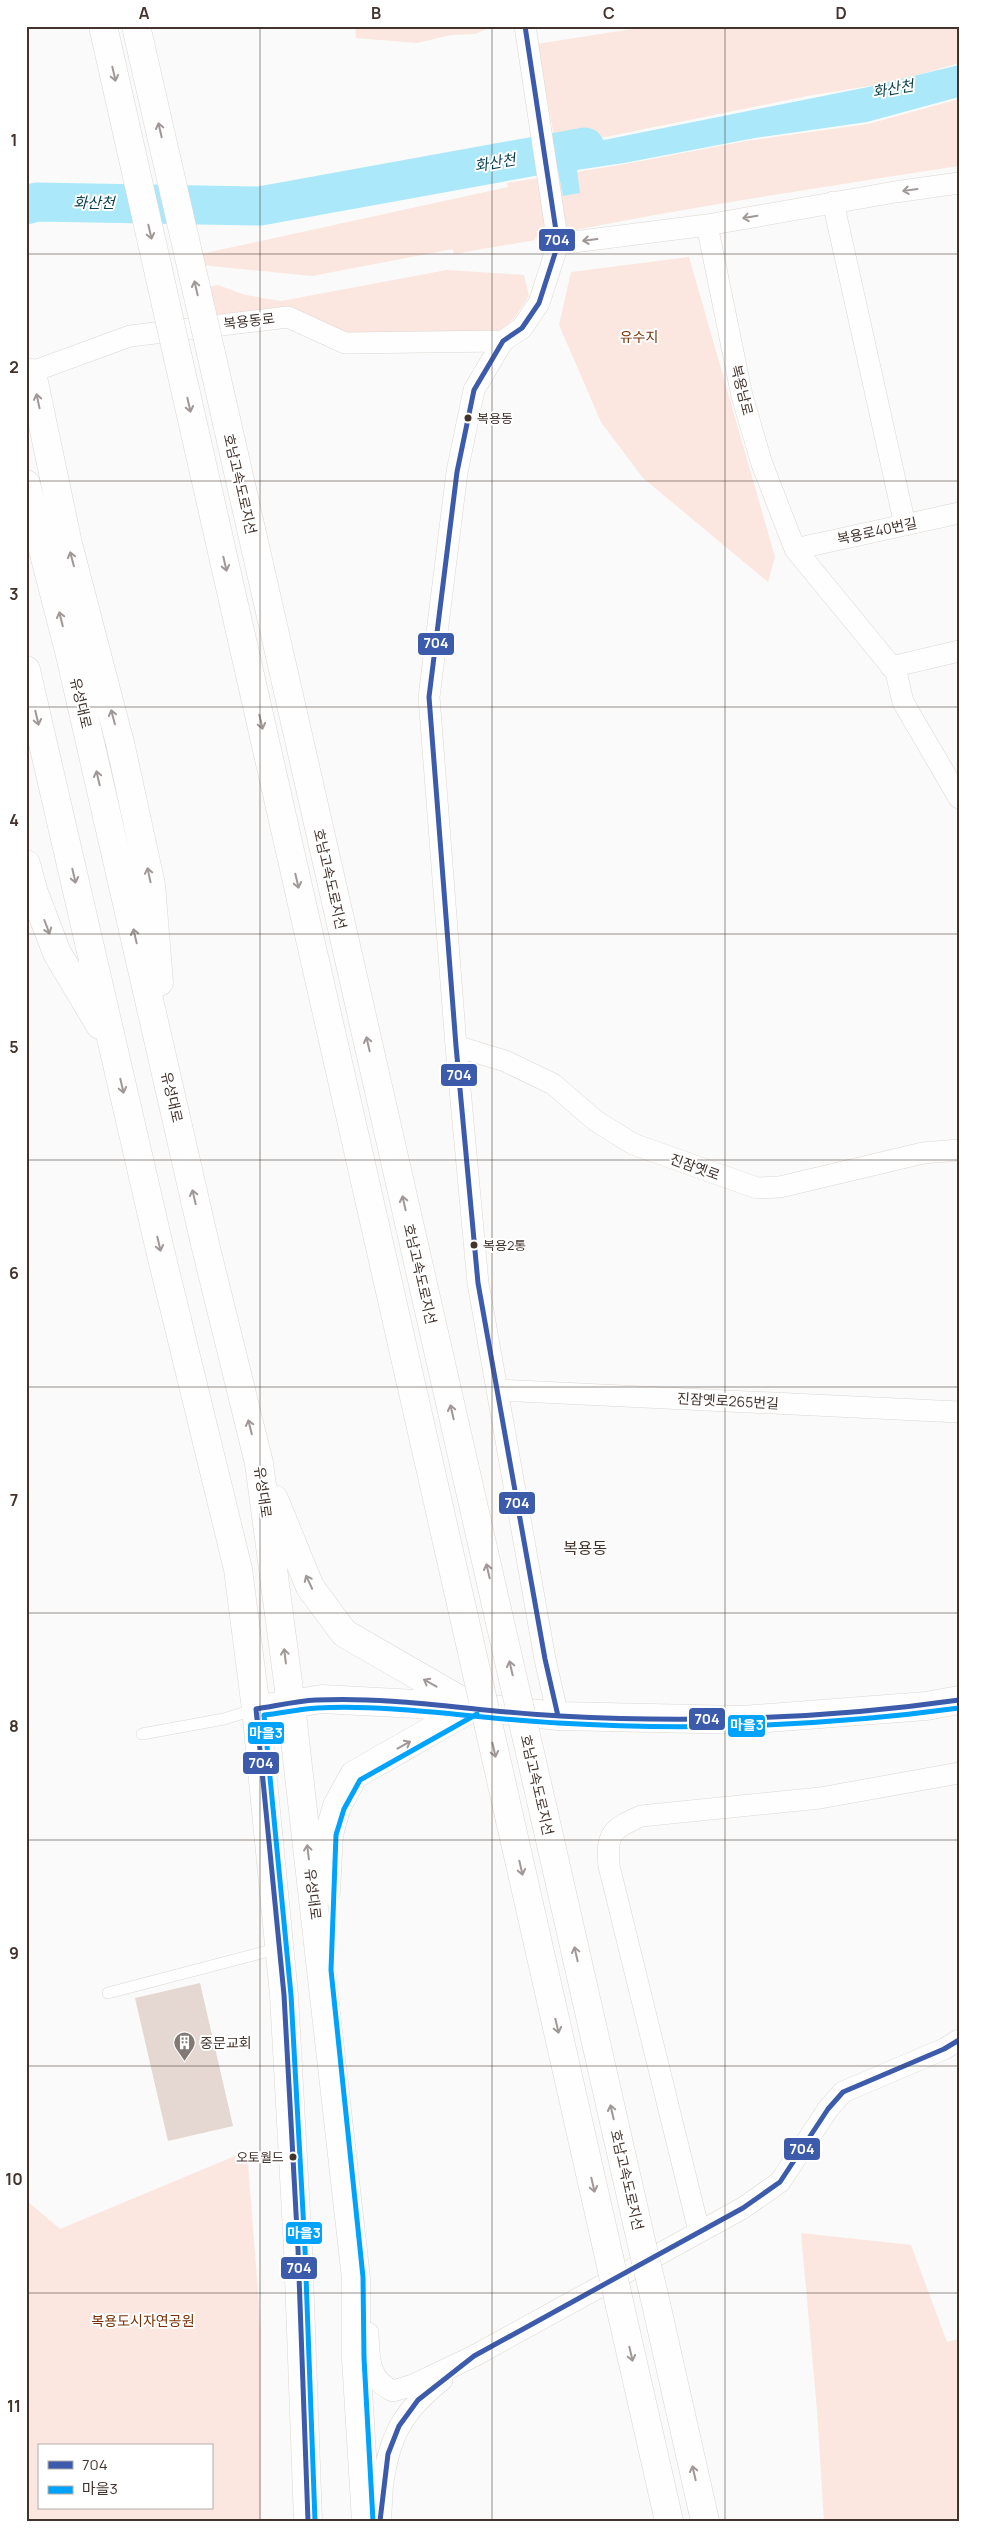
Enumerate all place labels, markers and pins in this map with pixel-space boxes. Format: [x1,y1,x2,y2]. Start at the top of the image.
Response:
place label: 복용동 [477,409,513,427]
marker: 복용동 [463,413,473,423]
place label: 복용2통 [483,1236,526,1254]
marker: 복용2통 [469,1240,479,1250]
building icon: 중문교회 [172,2031,196,2062]
place label: 중문교회 [200,2033,252,2052]
place label: 오토월드 [236,2148,284,2166]
marker: 오토월드 [288,2152,298,2162]

